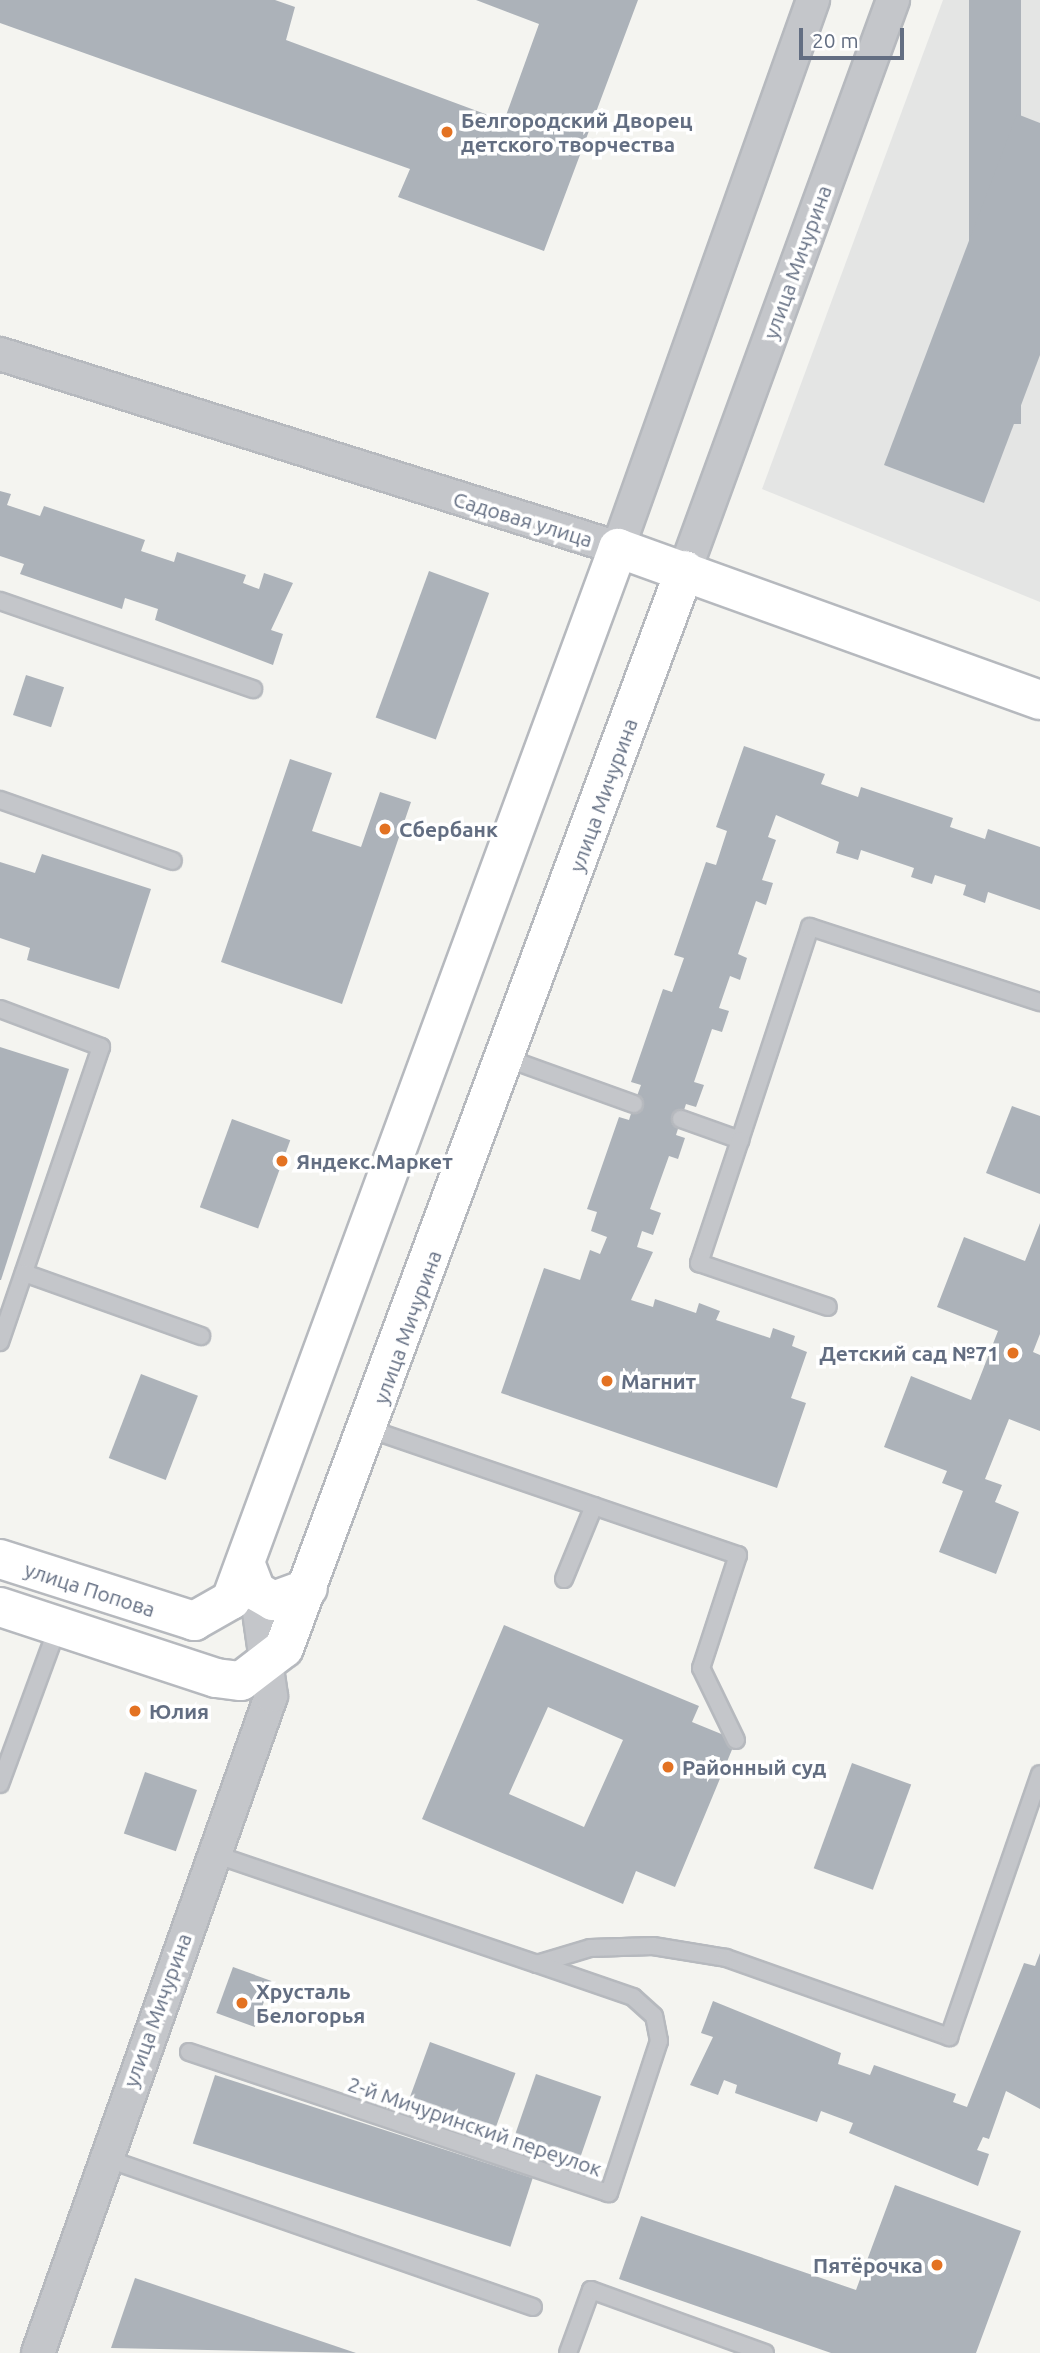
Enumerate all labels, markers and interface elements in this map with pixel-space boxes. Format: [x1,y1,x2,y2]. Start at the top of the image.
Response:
scale bar [802,14,907,58]
text: 20 m [812,28,859,52]
place label: Белгородский Дворец детского творчества [461,107,693,157]
marker: Белгородский Дворец детского творчества [439,124,455,140]
street label: улица Мичурина [757,182,837,342]
street label: Садовая улица [450,486,596,552]
street label: улица Мичурина [563,715,643,875]
place label: Сбербанк [399,816,498,842]
marker: Сбербанк [377,821,393,837]
place label: Яндекс.Маркет [296,1148,453,1174]
marker: Яндекс.Маркет [274,1153,290,1169]
street label: улица Мичурина [367,1247,447,1407]
place label: Детский сад №71 [819,1340,999,1366]
marker: Детский сад №71 [1005,1345,1021,1361]
place label: Магнит [621,1368,696,1394]
marker: Магнит [599,1373,615,1389]
street label: улица Попова [22,1556,158,1622]
place label: Юлия [149,1698,209,1724]
marker: Юлия [127,1703,143,1719]
place label: Районный суд [682,1754,826,1780]
marker: Районный суд [660,1759,676,1775]
street label: улица Мичурина [117,1930,197,2090]
place label: Хрусталь Белогорья [256,1978,365,2028]
marker: Хрусталь Белогорья [234,1995,250,2011]
street label: 2-й Мичуринский переулок [345,2071,605,2181]
place label: Пятёрочка [813,2252,923,2278]
marker: Пятёрочка [929,2257,945,2273]

